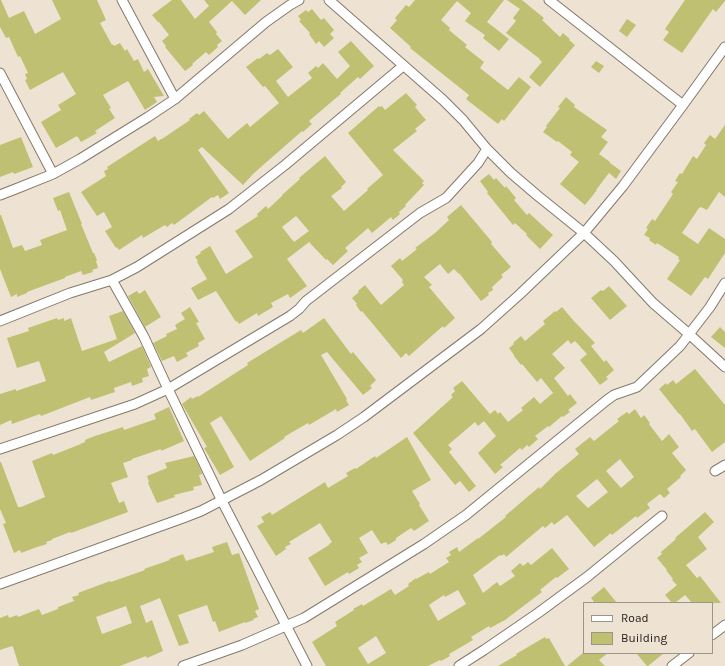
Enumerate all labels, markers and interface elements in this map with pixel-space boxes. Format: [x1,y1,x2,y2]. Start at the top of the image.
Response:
legend [583,602,713,654]
text: Road [621,611,649,625]
text: Building [621,631,667,645]

